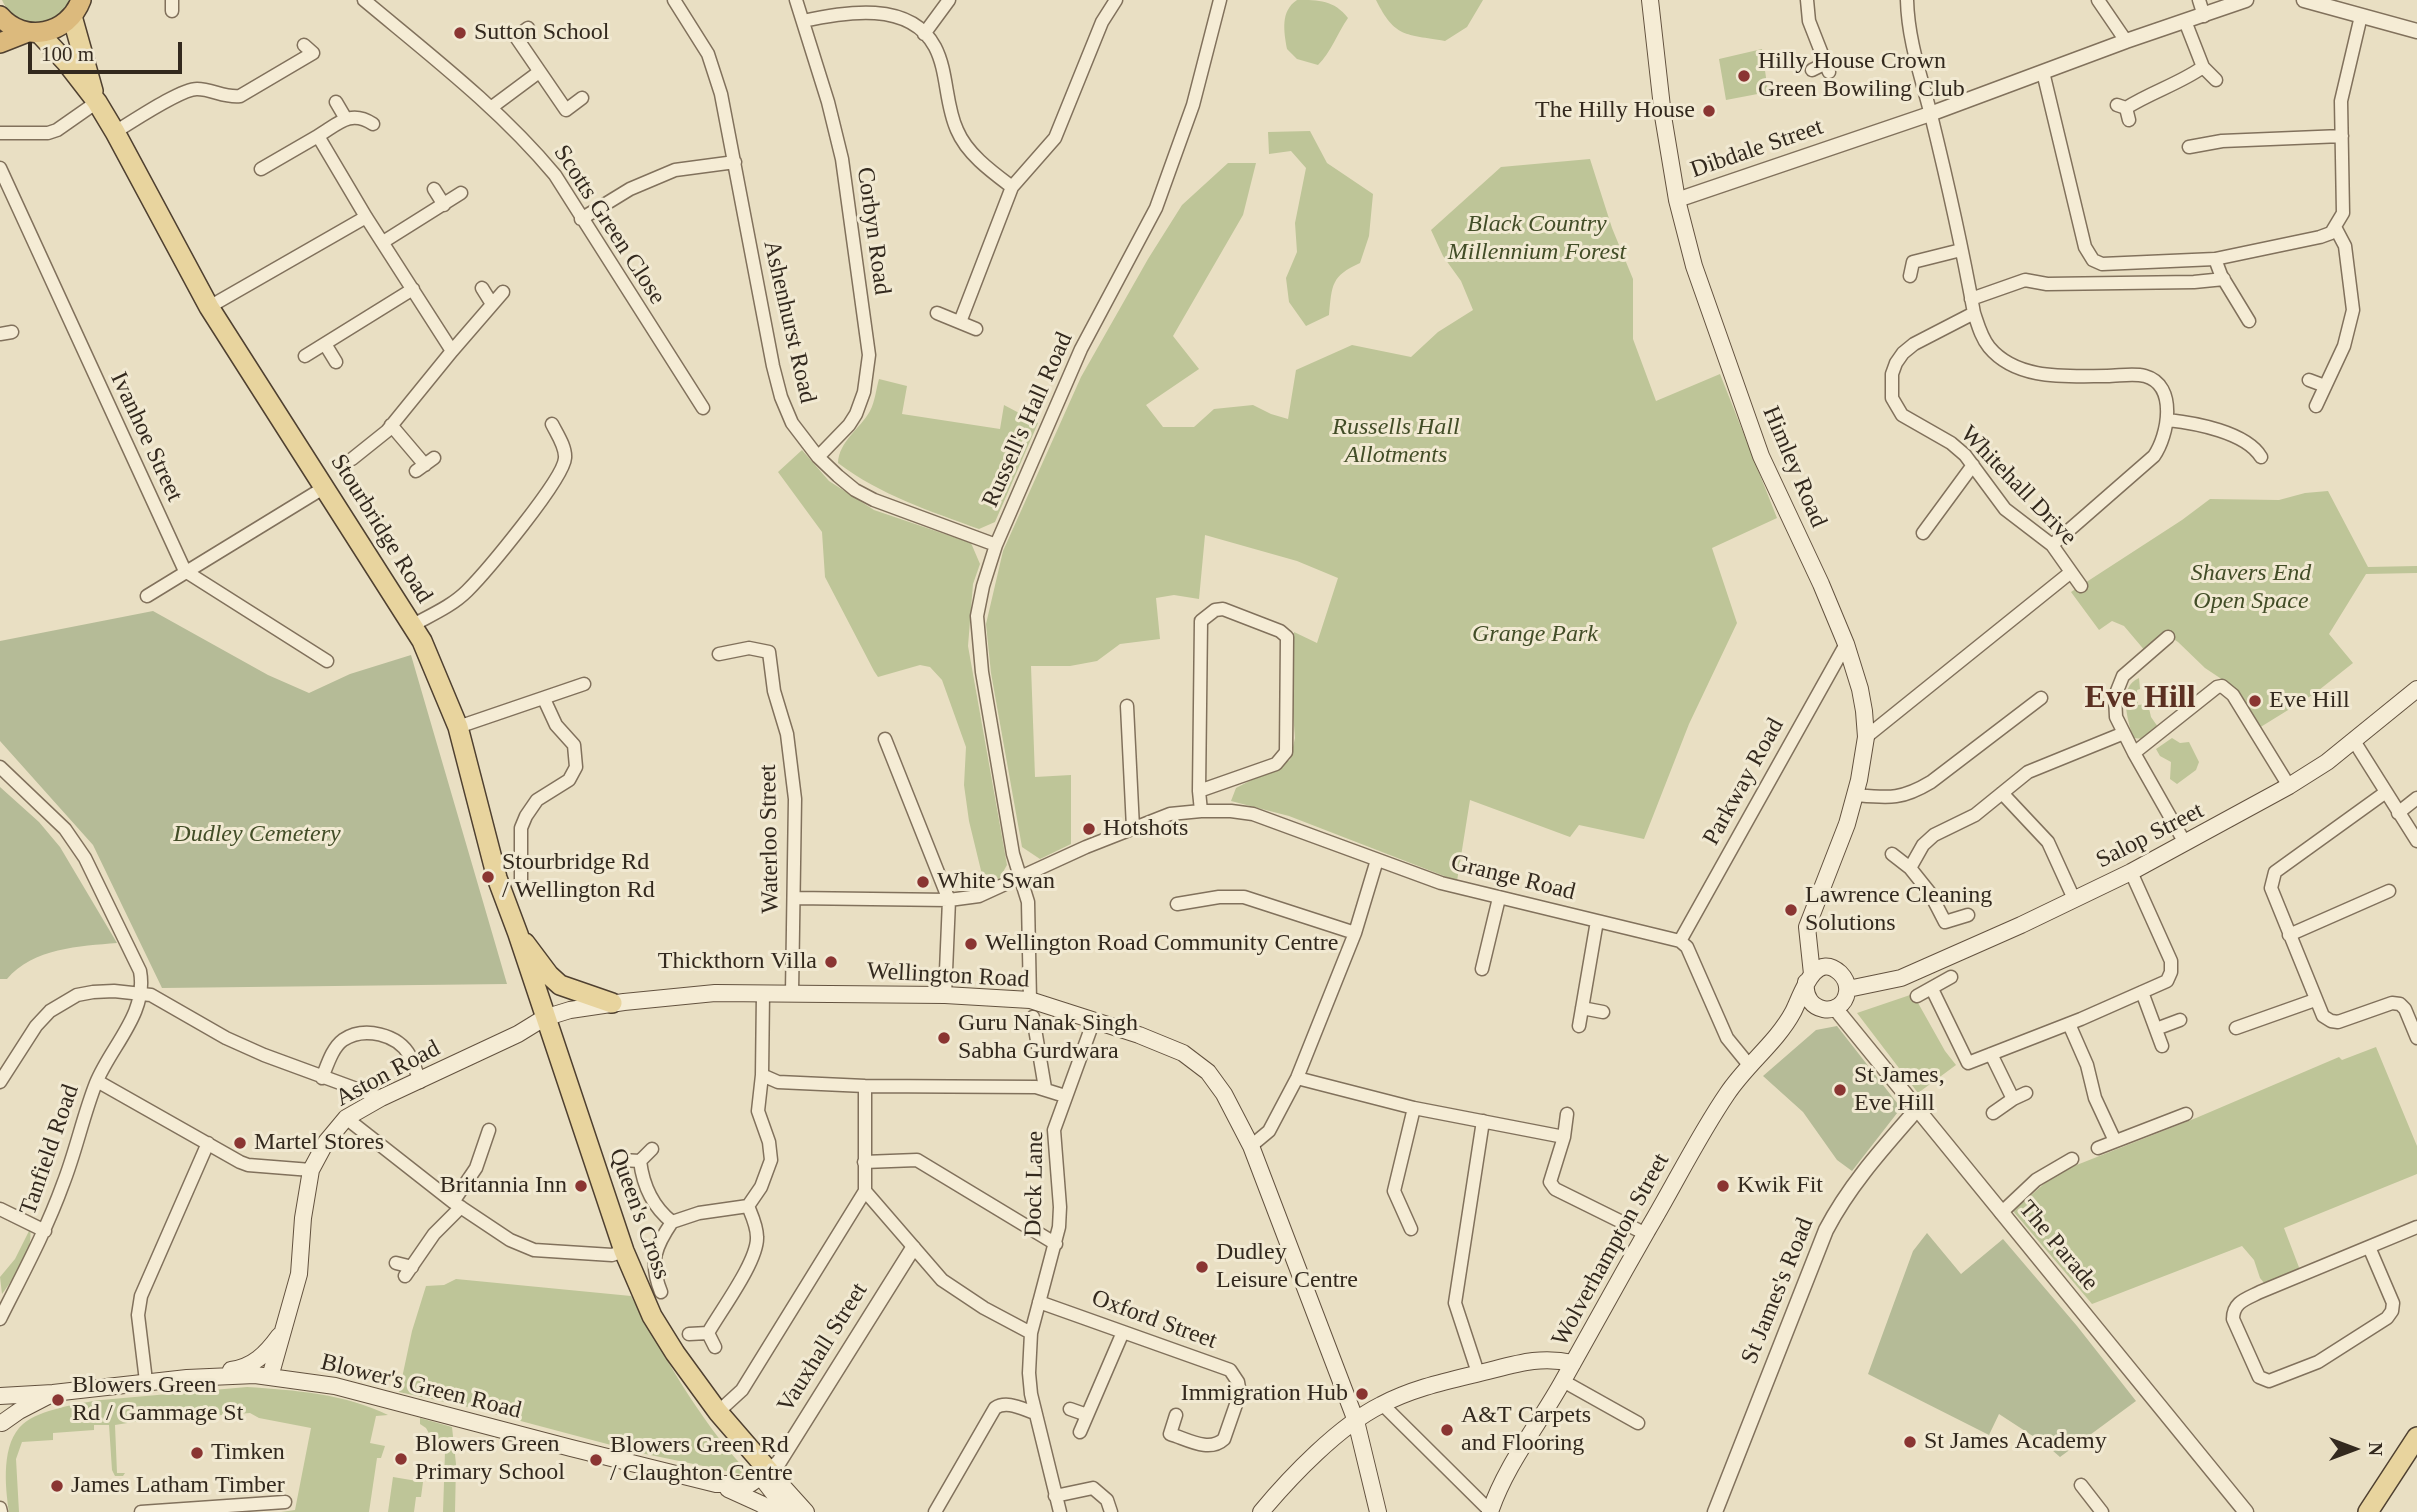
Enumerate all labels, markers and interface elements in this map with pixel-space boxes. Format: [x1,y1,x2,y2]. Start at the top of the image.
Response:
place label: Sutton School [474,19,609,47]
marker: Sutton School [452,25,468,41]
scale bar [32,28,186,72]
text: 100 m [41,42,94,66]
place label: Hilly House Crown Green Bowiling Club [1758,48,1965,104]
marker: Hilly House Crown Green Bowiling Club [1736,68,1752,84]
place label: The Hilly House [1535,97,1695,125]
marker: The Hilly House [1701,103,1717,119]
street label: Dibdale Street [1687,113,1827,185]
street label: Scotts Green Close [547,140,671,310]
street label: Corbyn Road [850,165,896,297]
park label: Black Country Millennium Forest [1448,211,1626,267]
street label: Ashenhurst Road [756,238,822,406]
street label: Russell's Hall Road [977,328,1079,512]
street label: Ivanhoe Street [104,368,188,506]
street label: Himley Road [1756,402,1832,532]
park label: Russells Hall Allotments [1332,414,1460,470]
street label: Whitehall Drive [1954,420,2082,552]
street label: Stourbridge Road [324,449,438,609]
park label: Shavers End Open Space [2191,560,2311,616]
park label: Grange Park [1472,621,1598,649]
district label: Eve Hill [2084,680,2196,718]
place label: Eve Hill [2269,687,2350,715]
marker: Eve Hill [2247,693,2263,709]
street label: Parkway Road [1697,714,1791,850]
street label: Waterloo Street [754,764,786,914]
street label: Salop Street [2091,797,2209,875]
place label: Hotshots [1103,815,1188,843]
park label: Dudley Cemetery [173,821,341,849]
marker: Hotshots [1081,821,1097,837]
place label: Stourbridge Rd / Wellington Rd [502,849,655,905]
street label: Grange Road [1448,849,1578,907]
place label: White Swan [937,868,1055,896]
marker: Stourbridge Rd / Wellington Rd [480,869,496,885]
marker: White Swan [915,874,931,890]
place label: Lawrence Cleaning Solutions [1805,882,1992,938]
marker: Lawrence Cleaning Solutions [1783,902,1799,918]
place label: Wellington Road Community Centre [985,930,1338,958]
marker: Wellington Road Community Centre [963,936,979,952]
place label: Thickthorn Villa [658,948,817,976]
marker: Thickthorn Villa [823,954,839,970]
street label: Wellington Road [866,957,1030,995]
place label: Guru Nanak Singh Sabha Gurdwara [958,1010,1138,1066]
marker: Guru Nanak Singh Sabha Gurdwara [936,1030,952,1046]
street label: Aston Road [331,1035,445,1113]
place label: St James, Eve Hill [1854,1062,1945,1118]
street label: Tanfield Road [14,1081,86,1219]
marker: St James, Eve Hill [1832,1082,1848,1098]
place label: Martel Stores [254,1129,384,1157]
street label: Dock Lane [1020,1131,1050,1237]
marker: Martel Stores [232,1135,248,1151]
street label: Queen's Cross [602,1145,676,1283]
street label: Wolverhampton Street [1546,1149,1676,1351]
place label: Britannia Inn [440,1172,567,1200]
place label: Kwik Fit [1737,1172,1823,1200]
marker: Britannia Inn [573,1178,589,1194]
marker: Kwik Fit [1715,1178,1731,1194]
street label: The Parade [2012,1195,2104,1297]
street label: St James's Road [1736,1214,1820,1368]
place label: Dudley Leisure Centre [1216,1239,1358,1295]
marker: Dudley Leisure Centre [1194,1259,1210,1275]
street label: Vauxhall Street [772,1278,874,1418]
street label: Oxford Street [1087,1284,1221,1356]
street label: Blower's Green Road [318,1348,524,1426]
place label: Blowers Green Rd / Gammage St [72,1372,243,1428]
place label: Immigration Hub [1181,1380,1348,1408]
marker: Immigration Hub [1354,1386,1370,1402]
marker: Blowers Green Rd / Gammage St [50,1392,66,1408]
place label: A&T Carpets and Flooring [1461,1402,1591,1458]
north arrow [2319,1414,2389,1484]
marker: A&T Carpets and Flooring [1439,1422,1455,1438]
place label: St James Academy [1924,1428,2107,1456]
place label: Blowers Green Primary School [415,1431,565,1487]
place label: Blowers Green Rd / Claughton Centre [610,1432,793,1488]
marker: St James Academy [1902,1434,1918,1450]
place label: Timken [211,1439,285,1467]
text: N [2365,1442,2386,1456]
marker: Timken [189,1445,205,1461]
marker: Blowers Green Primary School [393,1451,409,1467]
marker: Blowers Green Rd / Claughton Centre [588,1452,604,1468]
place label: James Latham Timber [71,1472,285,1500]
marker: James Latham Timber [49,1478,65,1494]

